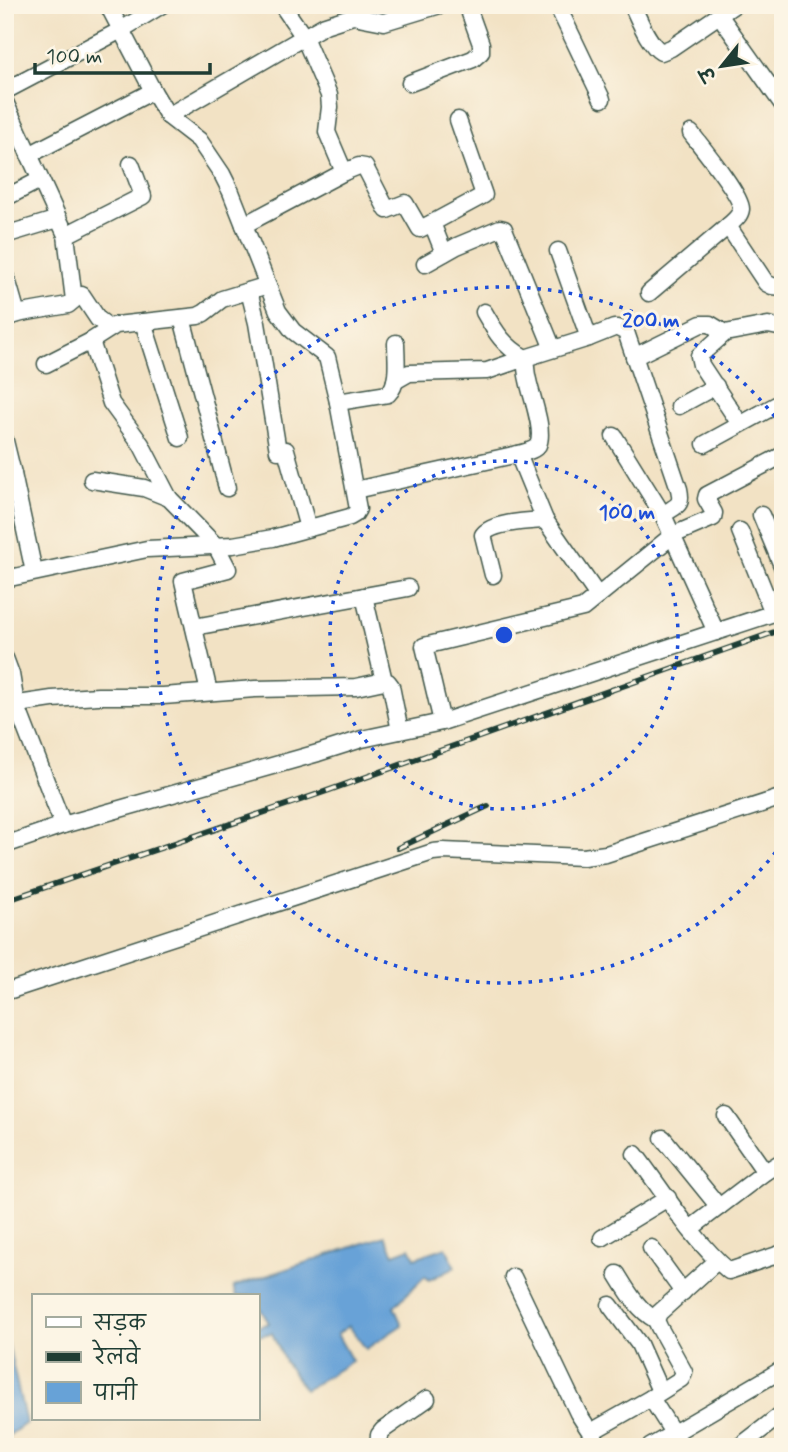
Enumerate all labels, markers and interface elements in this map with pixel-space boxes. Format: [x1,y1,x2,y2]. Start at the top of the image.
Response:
scale bar [35,32,210,76]
north arrow [686,32,756,102]
text: 100 m [46,43,102,71]
text: उ [693,60,724,87]
text: 200 m [622,307,680,335]
text: 100 m [599,499,655,527]
centre of rings [492,623,516,647]
legend [32,1294,259,1420]
text: सड़क [93,1310,147,1338]
text: रेलवे [91,1339,141,1372]
text: पानी [93,1377,139,1408]

